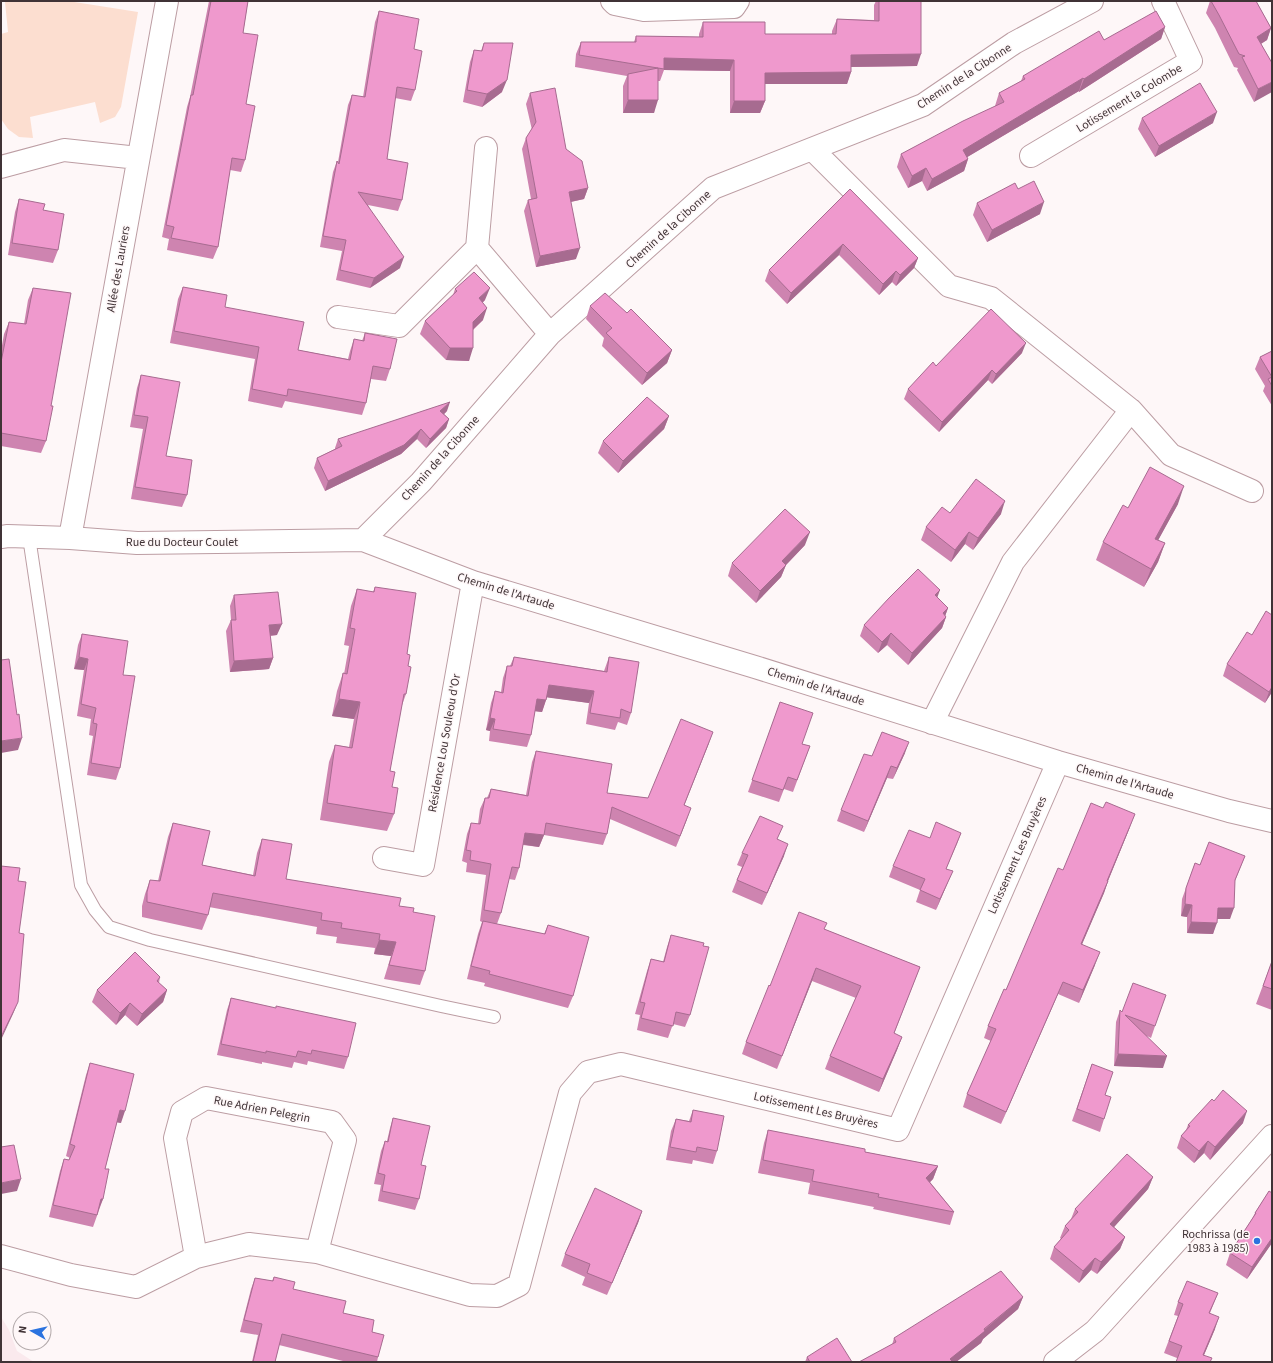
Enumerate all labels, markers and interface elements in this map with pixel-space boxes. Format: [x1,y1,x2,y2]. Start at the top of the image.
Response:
street label: Chemin de la Cibonne [914,39,1015,113]
street label: Lotissement la Colombe [1073,60,1185,137]
street label: Chemin de la Cibonne [622,186,715,272]
street label: Allée des Lauriers [103,224,134,314]
street label: Chemin de la Cibonne [397,412,483,505]
street label: Rue du Docteur Coulet [126,534,238,551]
street label: Chemin de l'Artaude [455,569,557,614]
street label: Chemin de l'Artaude [765,663,867,710]
street label: Résidence Lou Souleou d'Or [424,672,465,814]
street label: Chemin de l'Artaude [1074,759,1176,804]
street label: Lotissement Les Bruyères [984,794,1051,917]
street label: Lotissement Les Bruyères [752,1088,880,1133]
street label: Rue Adrien Pelegrin [212,1092,312,1127]
place label: Rochrissa (de 1983 à 1985) [1182,1226,1249,1257]
marker: Rochrissa (de 1983 à 1985) [1252,1236,1262,1246]
north arrow [12,1311,52,1351]
text: N [15,1325,31,1334]

